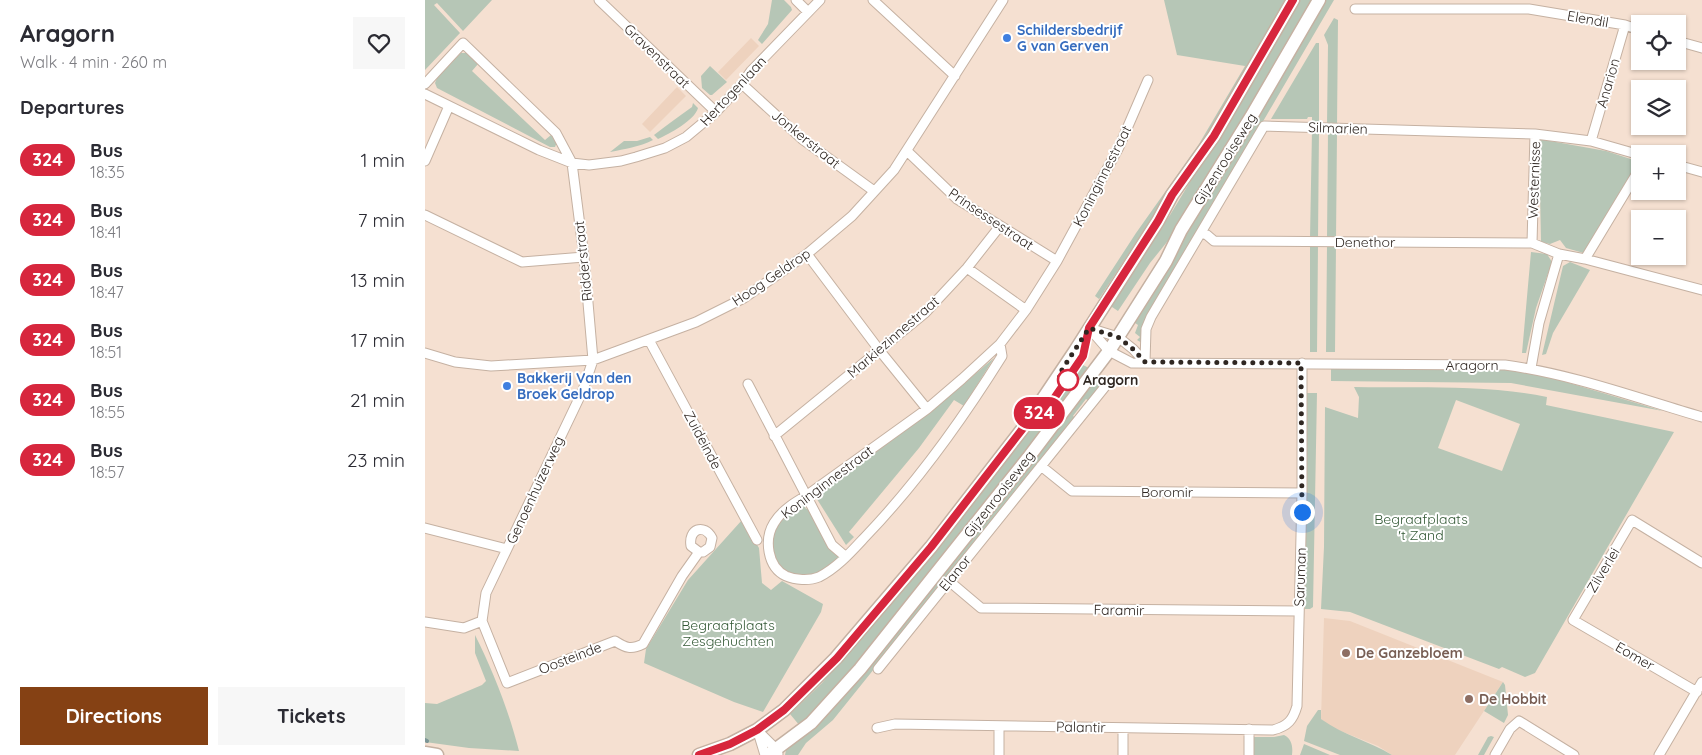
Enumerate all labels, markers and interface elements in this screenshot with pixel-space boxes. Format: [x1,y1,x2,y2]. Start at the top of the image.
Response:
street label: Elendil [1566,7,1610,31]
map controls [1631,15,1686,265]
button: locate [1631,15,1686,70]
button: heart [353,17,405,69]
text: Aragorn [20,18,115,48]
street label: Gravenstraat [620,20,694,92]
place label: Schildersbedrijf G van Gerven [1017,21,1124,55]
marker: Schildersbedrijf G van Gerven [1001,32,1013,44]
text: Walk · 4 min · 260 m [20,52,167,72]
street label: Hertogenlaan [696,52,770,130]
street label: Anarion [1592,56,1624,110]
button: layers [1631,80,1686,135]
text: Departures [20,95,124,119]
street label: Jonkerstraat [768,106,844,172]
street label: Gijzenrooiseweg [1189,109,1261,209]
street label: Silmarien [1308,118,1368,138]
street label: Koninginnestraat [1069,122,1135,230]
text: Bus [90,138,123,162]
street label: Westernisse [1524,141,1544,219]
button: + [1631,145,1686,200]
text: 324 [32,148,63,171]
text: 1 min [360,148,405,172]
text: 18:35 [90,162,125,182]
street label: Prinsessestraat [945,184,1037,254]
text: Bus [90,198,123,222]
text: 324 [32,208,63,231]
text: 7 min [358,208,405,232]
button: − [1631,210,1686,265]
street label: Ridderstraat [570,220,596,302]
text: 18:41 [90,222,122,242]
street label: Denethor [1335,233,1396,251]
street label: Hoog Geldrop [728,244,814,310]
text: Bus [90,258,123,282]
text: 324 [32,268,63,291]
text: 13 min [350,268,405,292]
text: 18:47 [90,282,124,302]
street label: Markiezinnestraat [843,292,943,382]
text: Bus [90,318,123,342]
text: 324 [32,328,63,351]
text: 17 min [351,328,405,352]
text: 18:51 [90,342,122,362]
street label: Aragorn [1445,356,1499,374]
place label: Bakkerij Van den Broek Geldrop [517,369,632,403]
marker: Aragorn [1057,369,1079,391]
place label: Aragorn [1083,371,1138,389]
text: Bus [90,378,123,402]
marker: Bakkerij Van den Broek Geldrop [501,380,513,392]
text: 324 [32,388,63,411]
text: 21 min [350,388,405,412]
line badge: 324 [1010,397,1068,429]
text: 324 [1024,401,1054,424]
text: 18:55 [90,402,125,422]
street label: Zuideinde [680,408,726,472]
street label: Genoenhuizerweg [502,433,568,547]
text: Bus [90,438,123,462]
street label: Koninginnestraat [777,441,877,523]
street label: Gijzenrooiseweg [959,447,1039,541]
text: 324 [32,448,63,471]
text: 23 min [347,448,405,472]
text: 18:57 [90,462,124,482]
street label: Boromir [1141,483,1194,501]
your location [1290,500,1315,525]
park label: Begraafplaats 't Zand [1374,510,1468,544]
street label: Zilverlei [1583,544,1623,596]
street label: Saruman [1290,547,1310,607]
street label: Elanor [935,551,975,595]
street label: Faramir [1093,601,1145,619]
park label: Begraafplaats Zesgehuchten [681,616,775,650]
street label: Oosteinde [536,638,604,678]
street label: Eomer [1612,638,1658,675]
place label: De Ganzebloem [1356,644,1463,662]
marker: De Ganzebloem [1340,647,1352,659]
button: Directions [20,687,208,745]
button: Tickets [218,687,405,745]
place label: De Hobbit [1479,690,1547,708]
marker: De Hobbit [1463,693,1475,705]
street label: Palantir [1056,718,1107,736]

